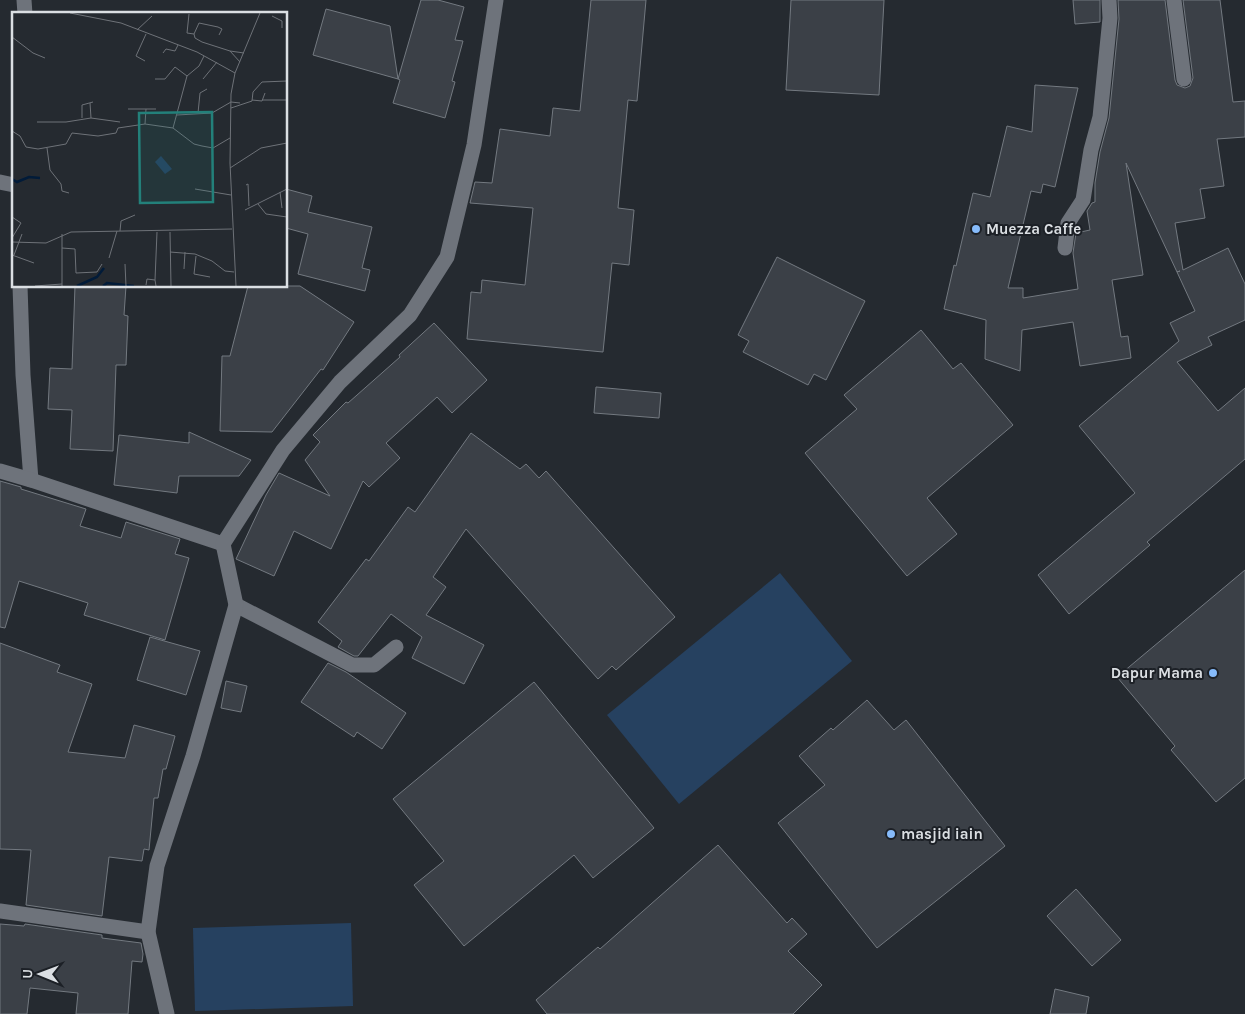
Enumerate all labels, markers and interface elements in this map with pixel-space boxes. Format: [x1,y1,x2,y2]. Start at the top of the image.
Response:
inset map [12,12,288,288]
place label: Muezza Caffe [986,220,1081,238]
marker: Muezza Caffe [970,223,982,235]
place label: Dapur Mama [1111,664,1203,682]
marker: Dapur Mama [1207,667,1219,679]
place label: masjid iain [901,825,983,843]
marker: masjid iain [885,828,897,840]
north arrow [15,949,65,999]
text: U [19,969,36,979]

